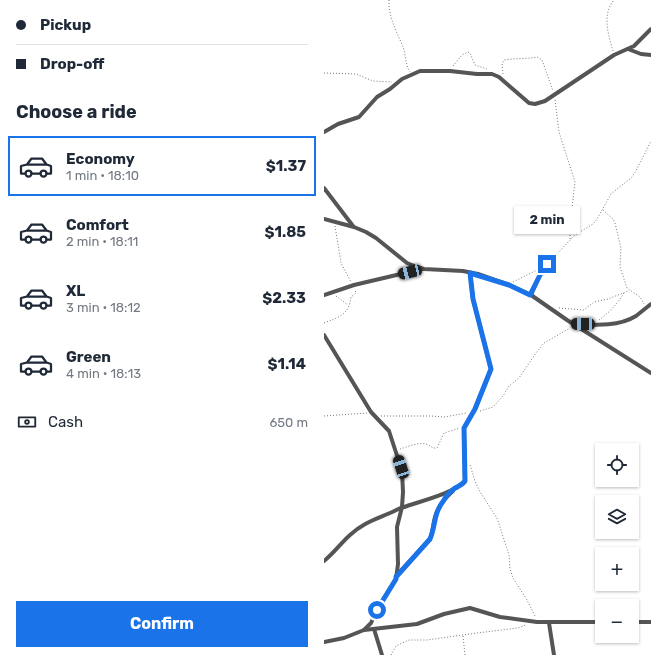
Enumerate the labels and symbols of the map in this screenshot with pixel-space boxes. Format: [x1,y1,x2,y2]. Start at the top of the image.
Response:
callout: 2 min [514,206,580,234]
route end [538,255,556,273]
car [397,263,423,281]
car [571,318,595,330]
car [392,454,410,480]
route start [368,601,386,619]

